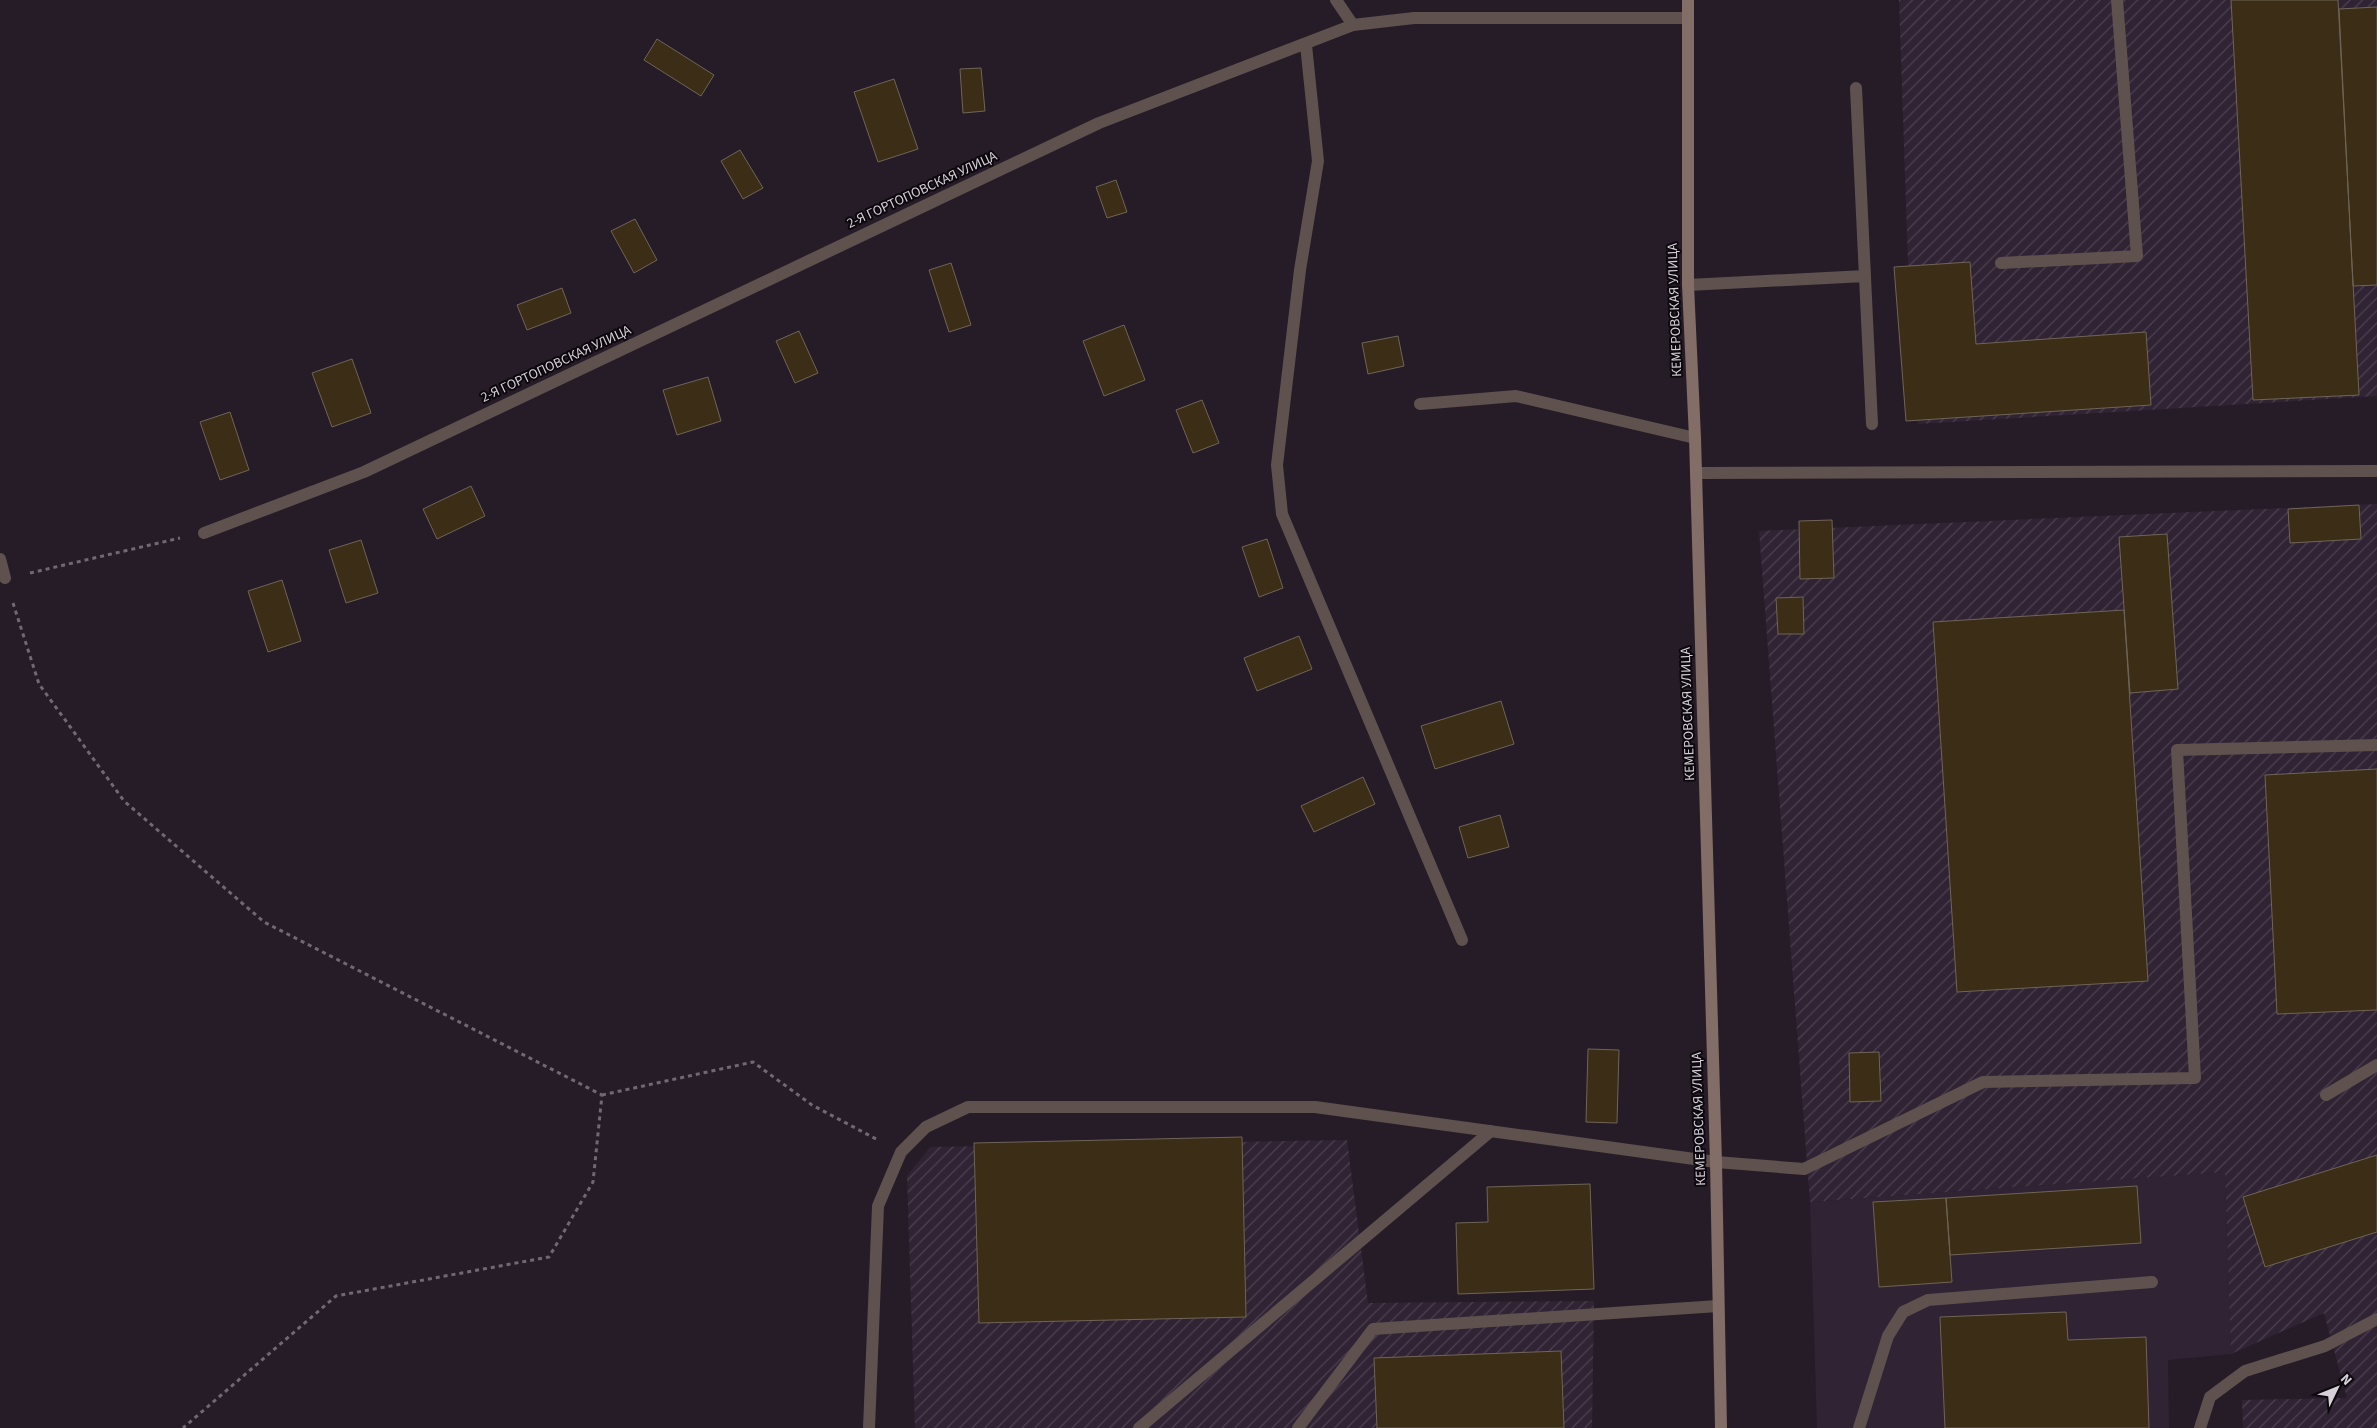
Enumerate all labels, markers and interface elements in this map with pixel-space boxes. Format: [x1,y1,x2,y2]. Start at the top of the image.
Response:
street label: 2-Я ГОРТОПОВСКАЯ УЛИЦА [843,146,1001,234]
street label: КЕМЕРОВСКАЯ УЛИЦА [1663,242,1687,377]
street label: 2-Я ГОРТОПОВСКАЯ УЛИЦА [477,320,635,408]
street label: КЕМЕРОВСКАЯ УЛИЦА [1676,646,1700,781]
street label: КЕМЕРОВСКАЯ УЛИЦА [1687,1051,1711,1186]
north arrow [2312,1363,2362,1413]
text: N [2335,1370,2356,1390]

